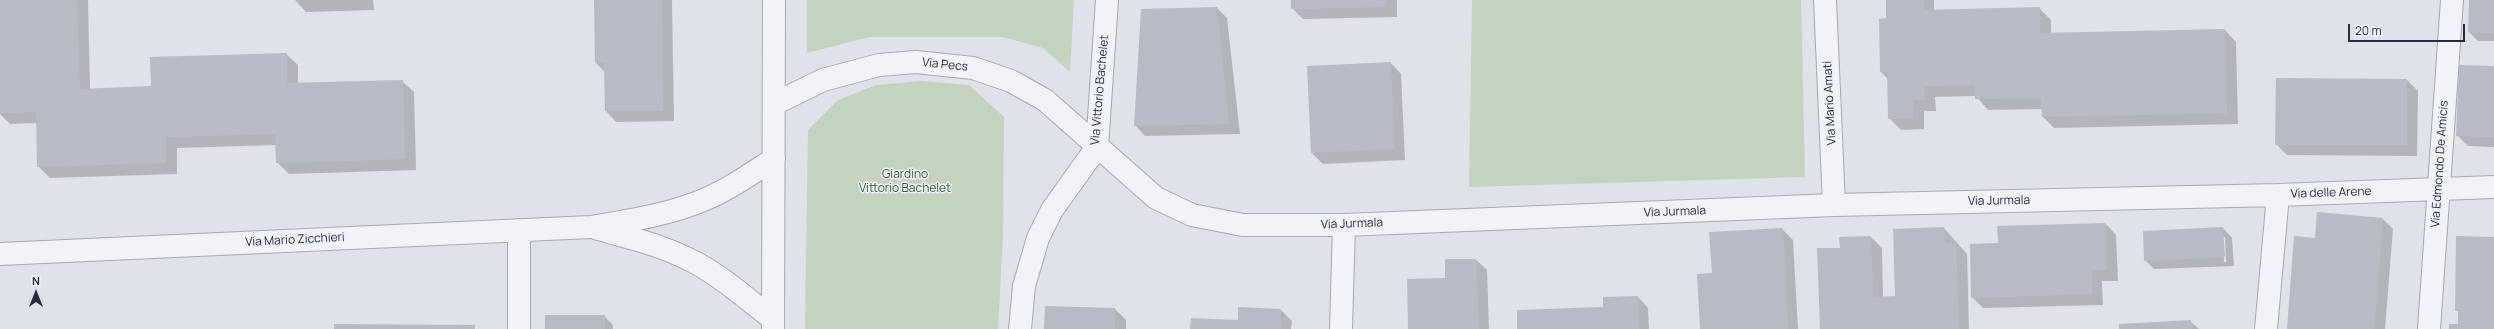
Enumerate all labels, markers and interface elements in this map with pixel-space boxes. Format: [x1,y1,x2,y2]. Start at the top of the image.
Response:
scale bar [2350,16,2467,42]
text: 20 m [2355,22,2382,39]
street label: Via Vittorio Bachelet [1088,34,1112,146]
street label: Via Pecs [921,55,969,75]
street label: Via Mario Amati [1821,61,1839,145]
street label: Via Edmondo De Amicis [2428,100,2452,228]
park label: Giardino Vittorio Bachelet [859,168,951,196]
street label: Via delle Arene [2290,184,2372,202]
street label: Via Jurmala [1968,193,2030,209]
street label: Via Jurmala [1644,204,1706,220]
street label: Via Jurmala [1321,216,1383,232]
street label: Via Mario Zicchieri [245,230,345,250]
north arrow [16,273,56,313]
text: N [32,273,40,288]

